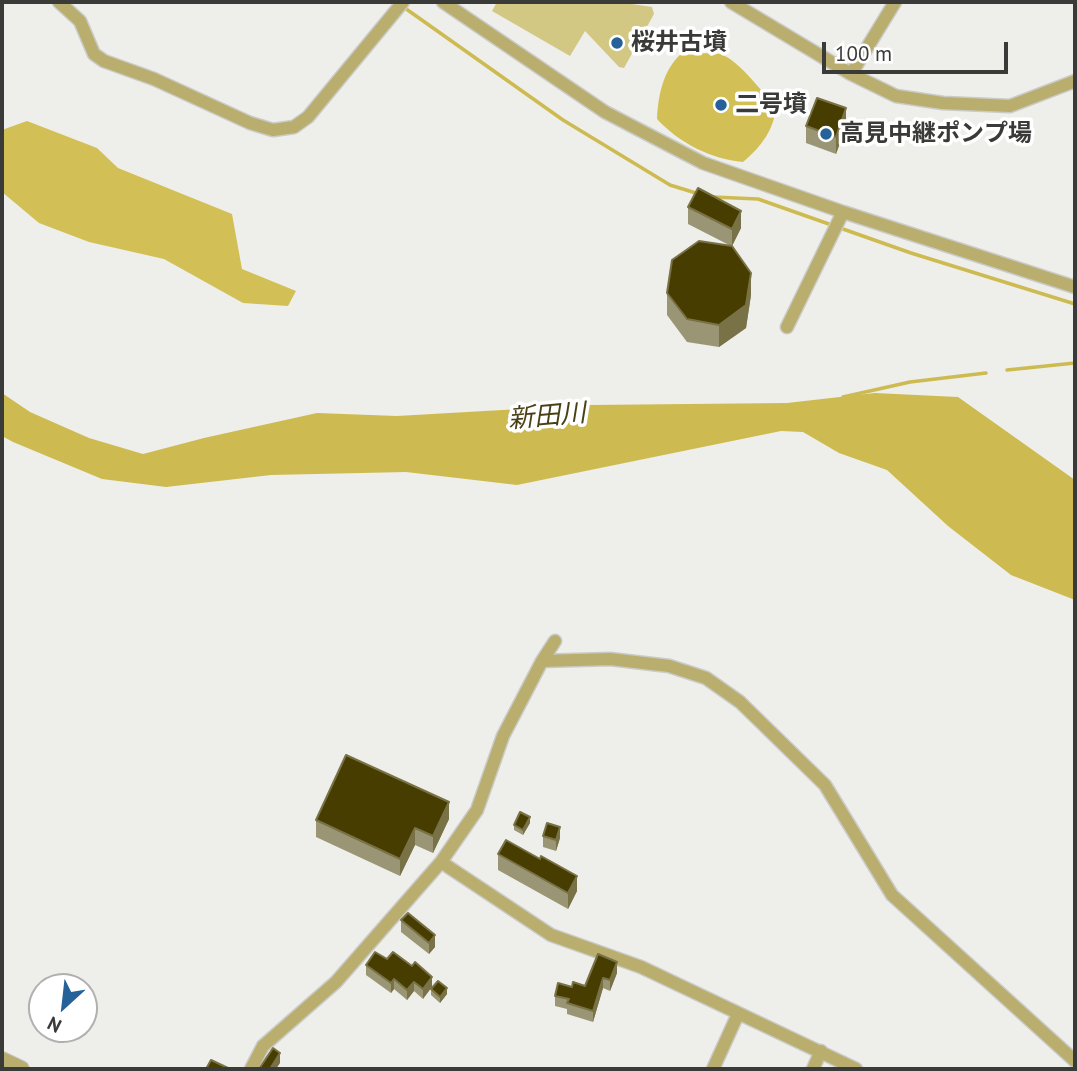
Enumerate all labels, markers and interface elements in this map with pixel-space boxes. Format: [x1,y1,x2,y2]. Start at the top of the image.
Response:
scale bar [825,28,1010,72]
place label: 桜井古墳 [631,29,727,57]
marker: 桜井古墳 [609,35,625,51]
text: 100 m [835,40,892,67]
place label: 二号墳 [735,91,807,119]
marker: 二号墳 [713,97,729,113]
place label: 高見中継ポンプ場 [840,120,1032,148]
marker: 高見中継ポンプ場 [818,126,834,142]
water label: 新田川 [507,398,587,436]
north arrow [28,973,98,1043]
text: N [43,1011,65,1038]

